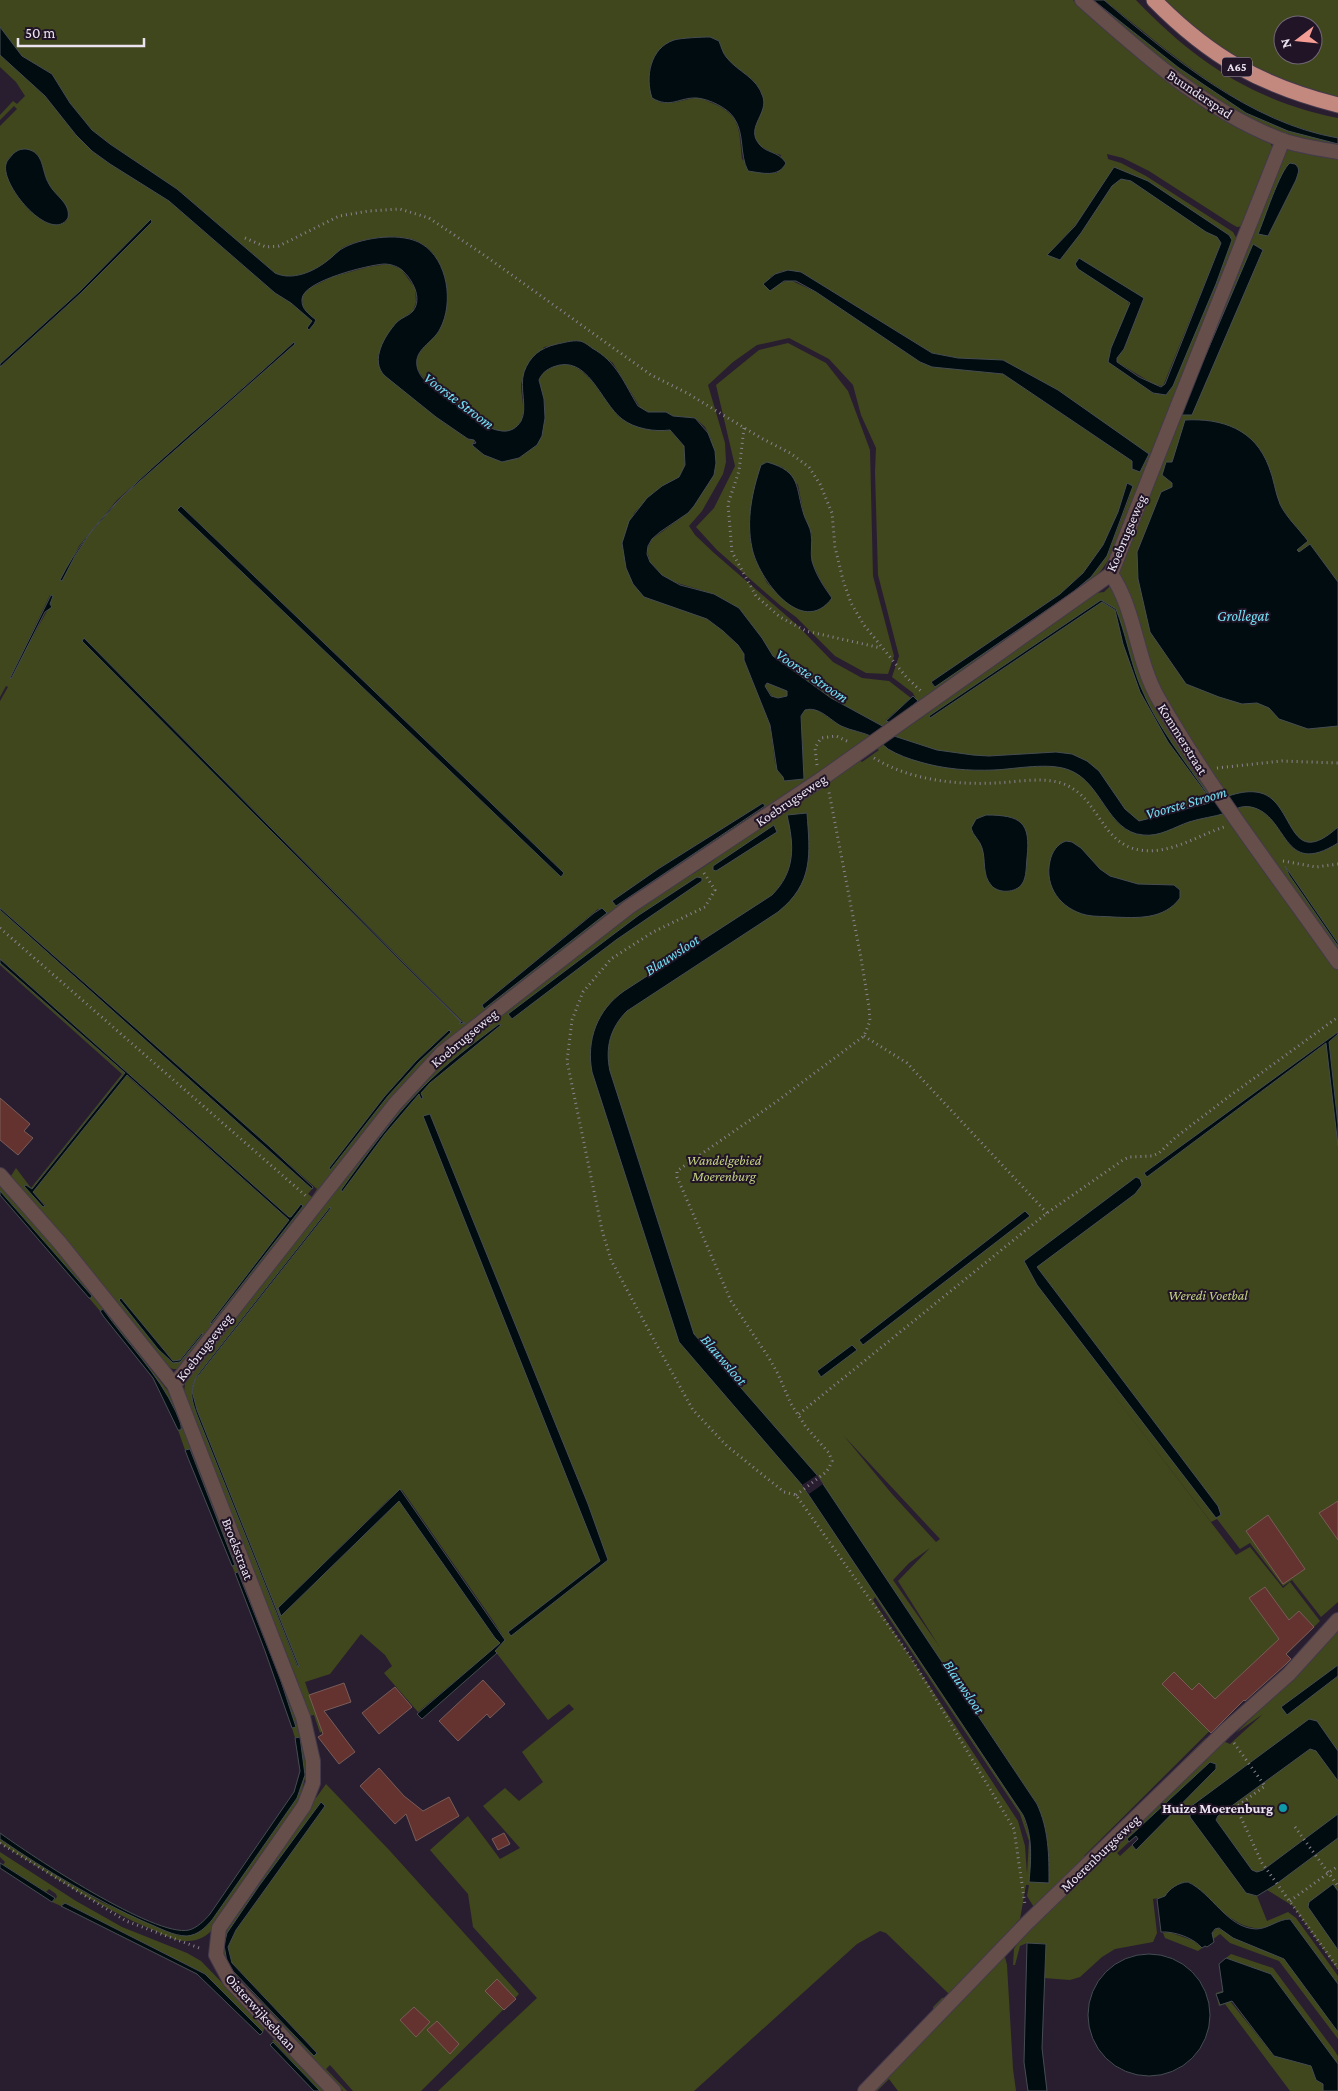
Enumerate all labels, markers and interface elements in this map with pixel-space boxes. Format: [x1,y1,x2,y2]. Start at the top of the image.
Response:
scale bar [18,15,144,47]
north arrow [1273,15,1323,65]
text: 50 m [25,25,55,41]
text: N [1276,36,1295,50]
road number: A65 [1222,58,1252,76]
street label: Buunderspad [1164,66,1236,122]
water label: Voorste Stroom [421,369,497,433]
street label: Koebrugseweg [1103,492,1149,574]
water label: Grollegat [1217,608,1270,625]
water label: Voorste Stroom [773,646,851,706]
street label: Kommerstraat [1155,701,1211,778]
street label: Koebrugseweg [753,770,830,830]
water label: Voorste Stroom [1144,784,1228,822]
water label: Blauwsloot [642,931,703,978]
street label: Koebrugseweg [427,1005,501,1070]
park label: Wandelgebied Moerenburg [687,1152,762,1184]
park label: Weredi Voetbal [1168,1287,1248,1303]
street label: Koebrugseweg [172,1310,236,1384]
water label: Blauwsloot [698,1332,751,1389]
street label: Broekstraat [219,1516,257,1582]
water label: Blauwsloot [940,1657,988,1717]
place label: Huize Moerenburg [1162,1800,1273,1816]
marker: Huize Moerenburg [1277,1802,1289,1814]
street label: Moerenburgseweg [1057,1811,1143,1895]
street label: Oisterwijksebaan [222,1970,300,2055]

